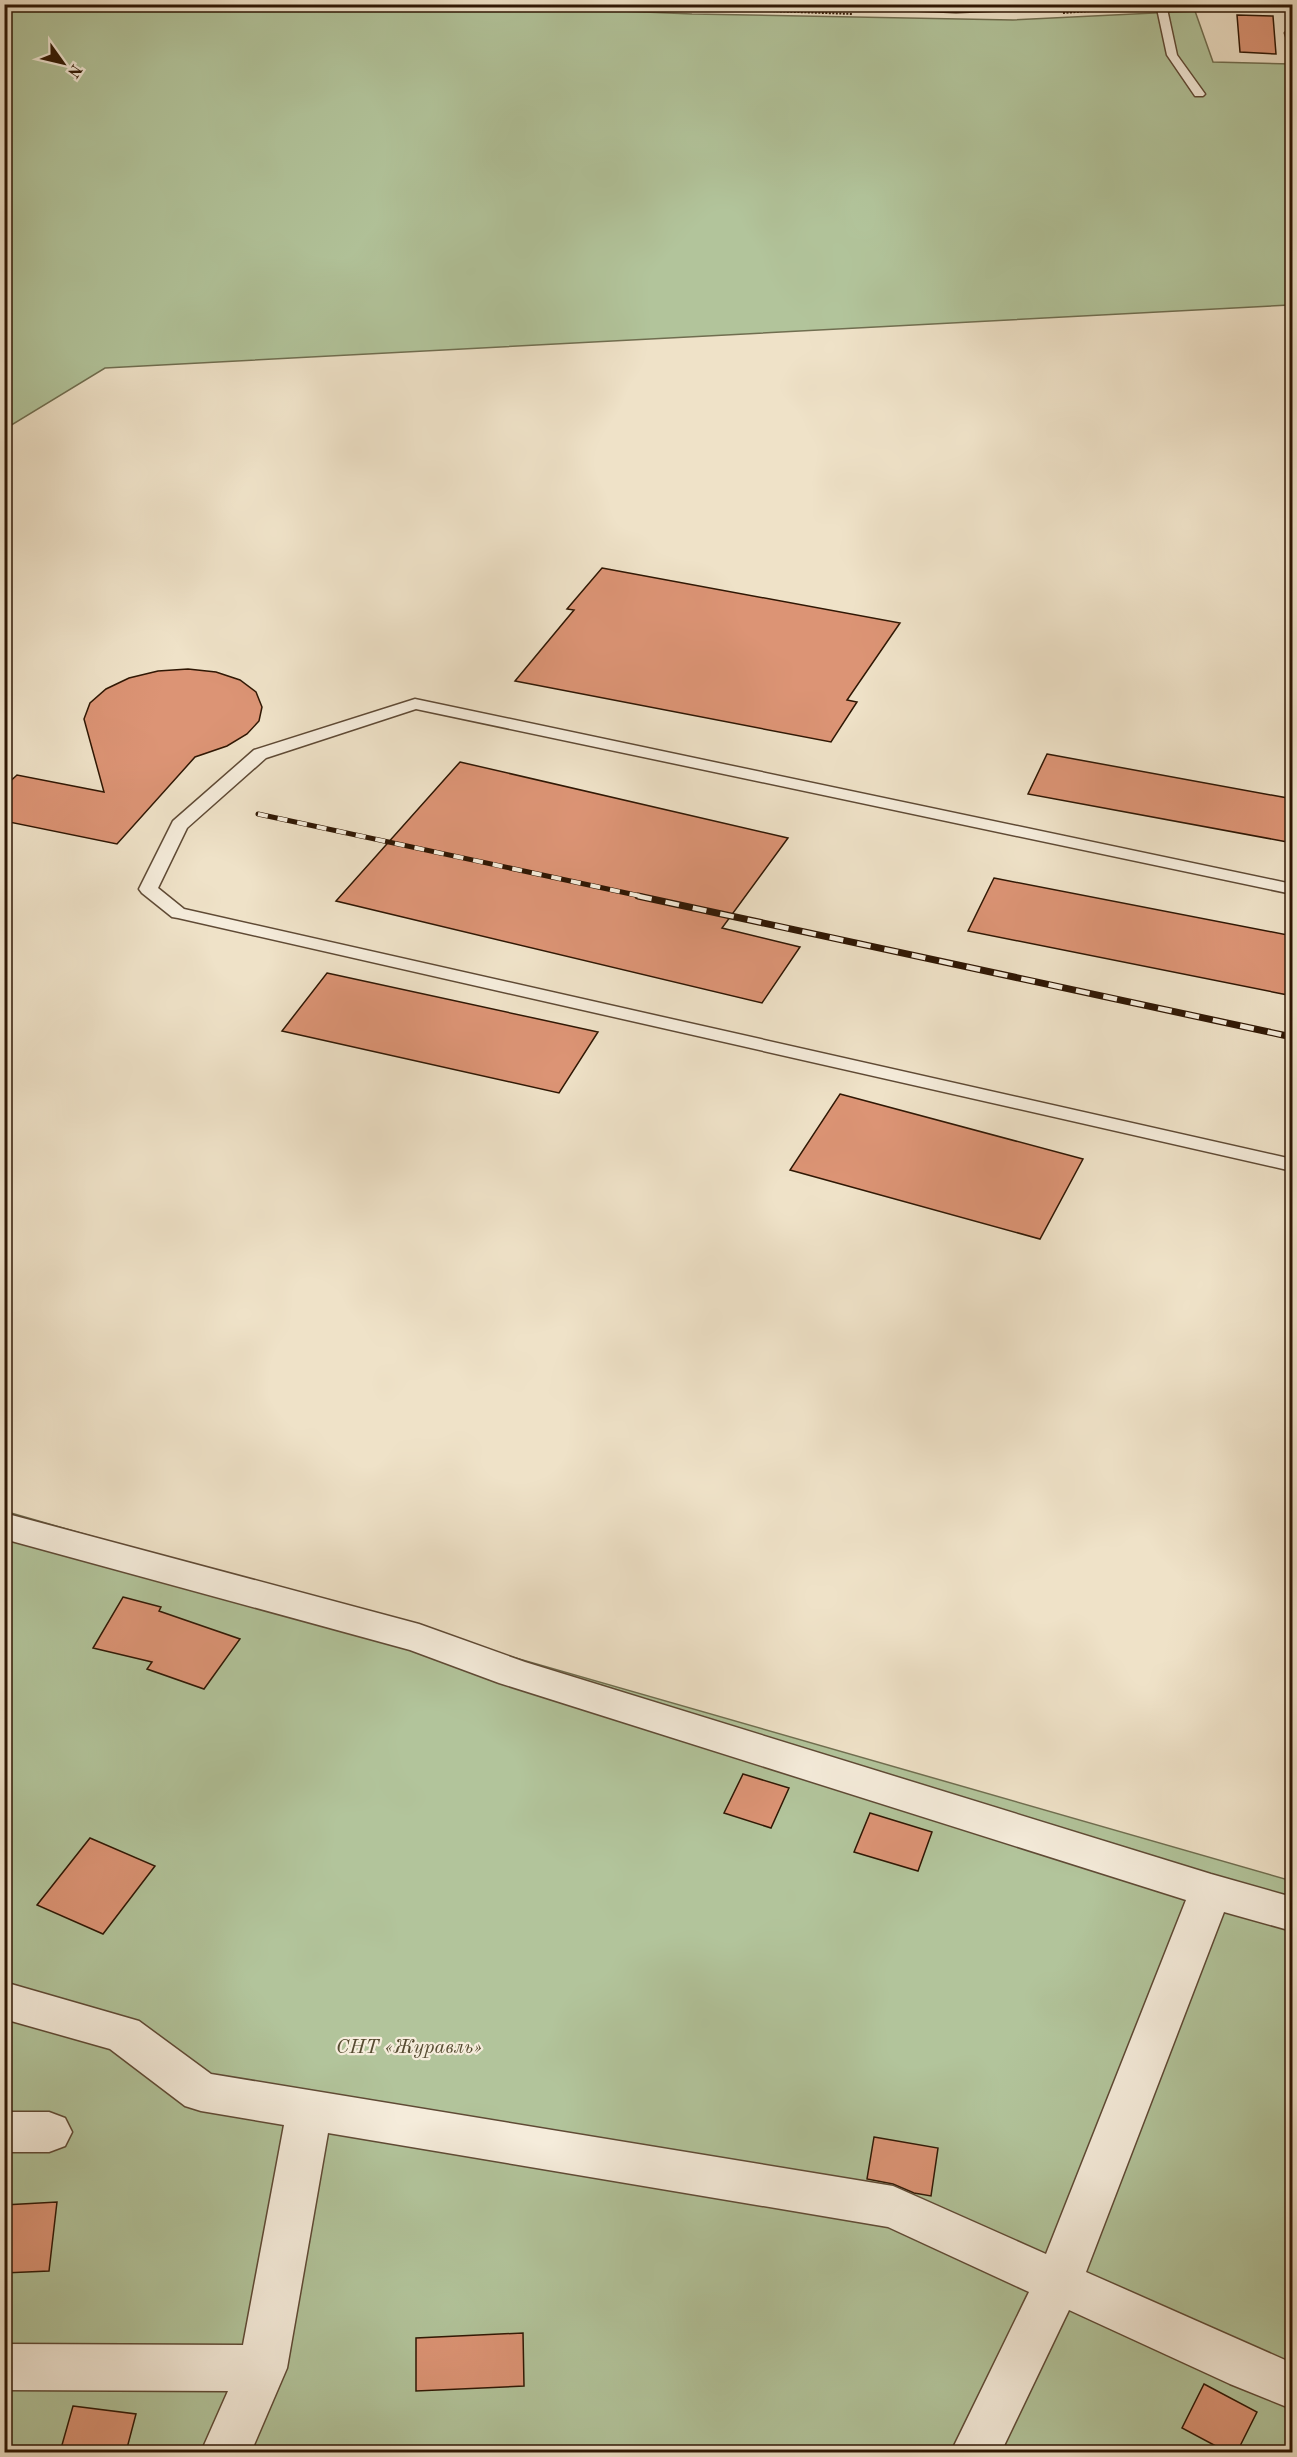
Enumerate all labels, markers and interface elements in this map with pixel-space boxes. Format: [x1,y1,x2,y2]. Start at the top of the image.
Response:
north arrow [33,33,93,93]
text: N [63,61,84,80]
park label: СНТ «Журавль» [336,2038,482,2058]

